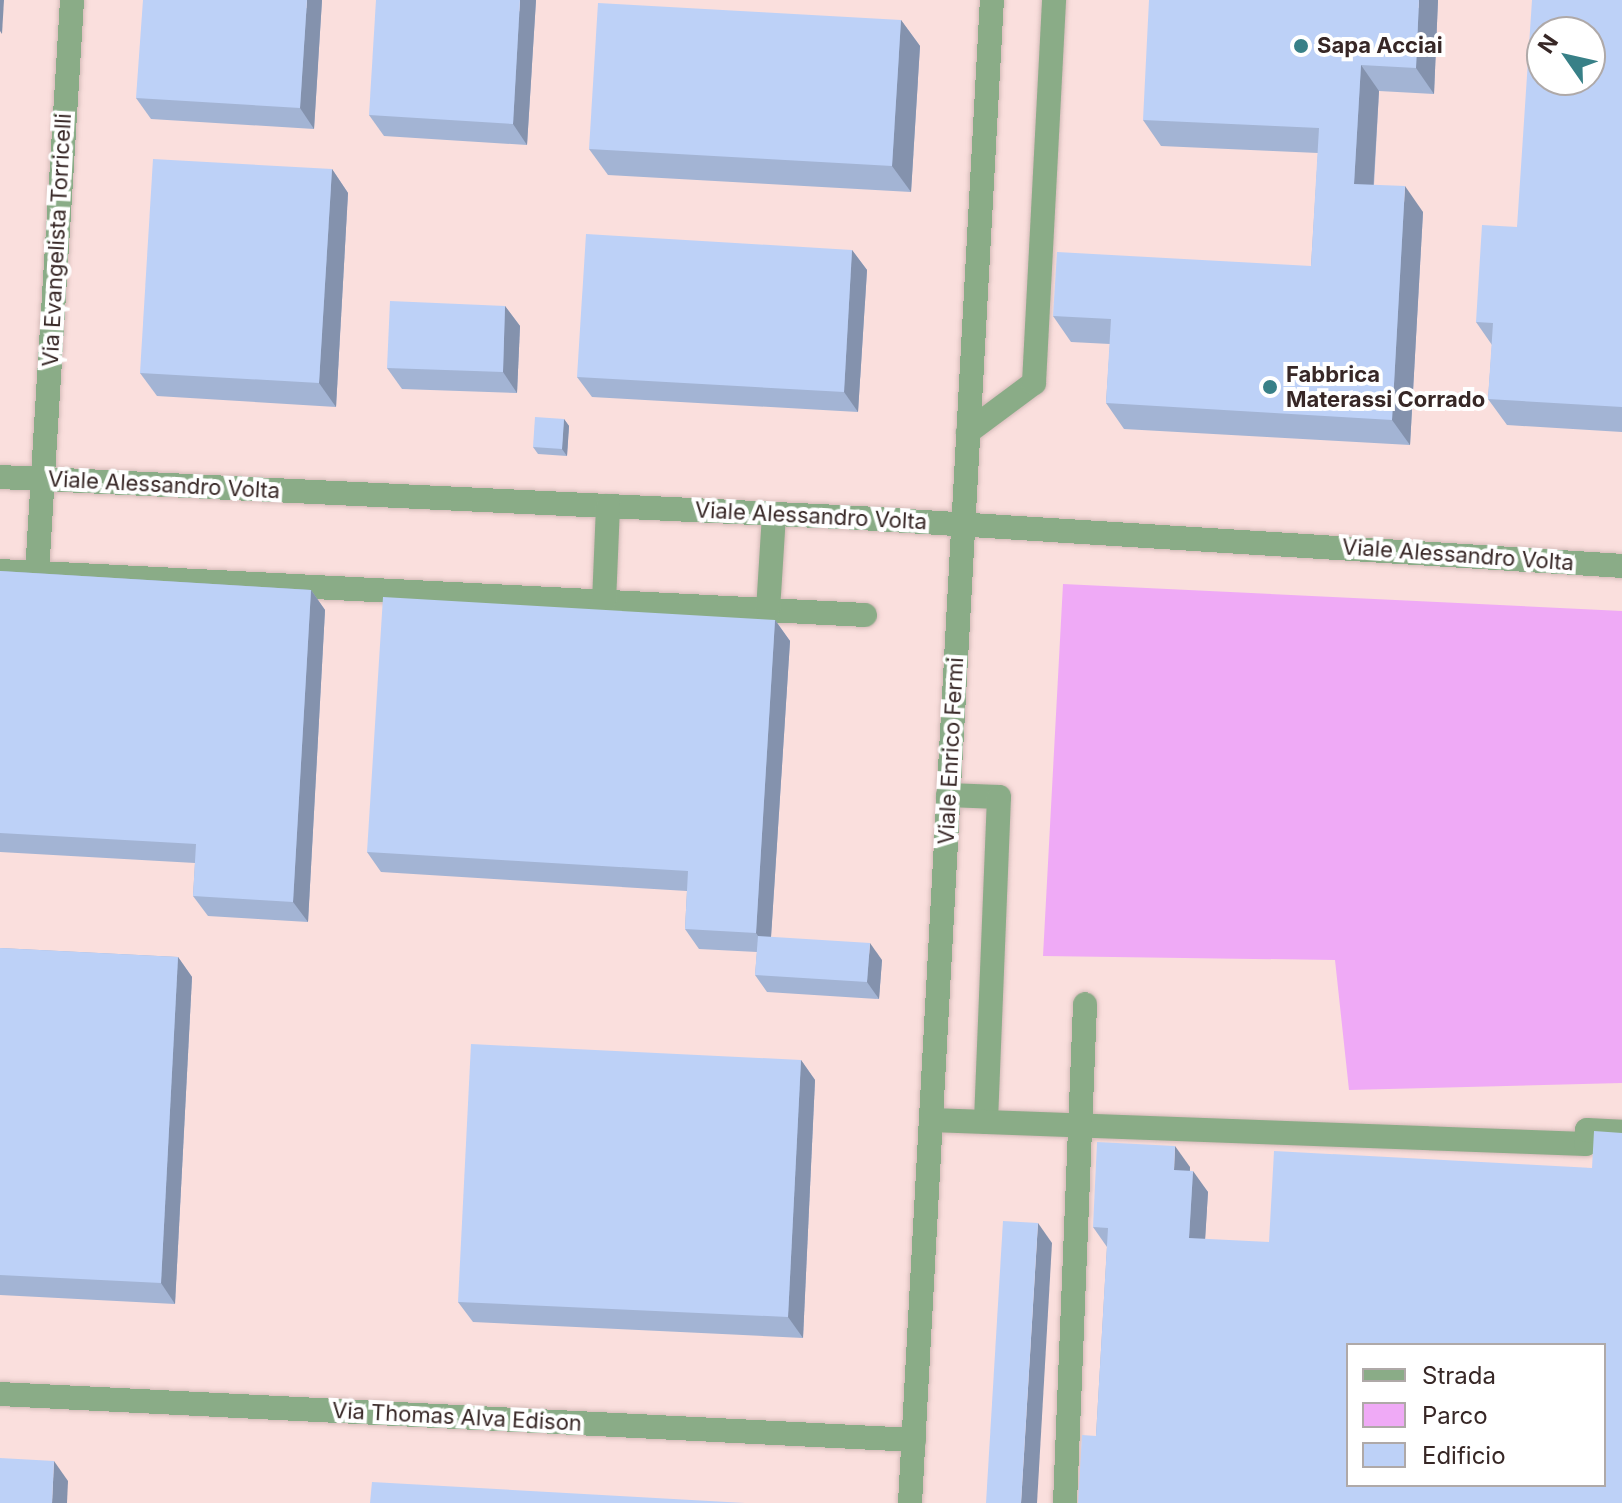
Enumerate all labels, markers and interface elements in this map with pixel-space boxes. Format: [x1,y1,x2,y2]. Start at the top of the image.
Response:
north arrow [1526,16,1606,96]
text: N [1532,29,1563,58]
place label: Sapa Acciai [1317,33,1443,59]
marker: Sapa Acciai [1292,37,1310,55]
street label: Via Evangelista Torricelli [37,113,77,367]
place label: Fabbrica Materassi Corrado [1286,361,1485,412]
marker: Fabbrica Materassi Corrado [1261,378,1279,396]
street label: Viale Alessandro Volta [47,466,281,504]
street label: Viale Alessandro Volta [694,497,928,535]
street label: Viale Alessandro Volta [1341,534,1575,576]
street label: Viale Enrico Fermi [933,657,969,845]
legend [1346,1343,1606,1487]
text: Strada [1422,1361,1496,1390]
street label: Via Thomas Alva Edison [331,1397,583,1437]
text: Parco [1422,1401,1488,1430]
text: Edificio [1422,1441,1506,1470]

